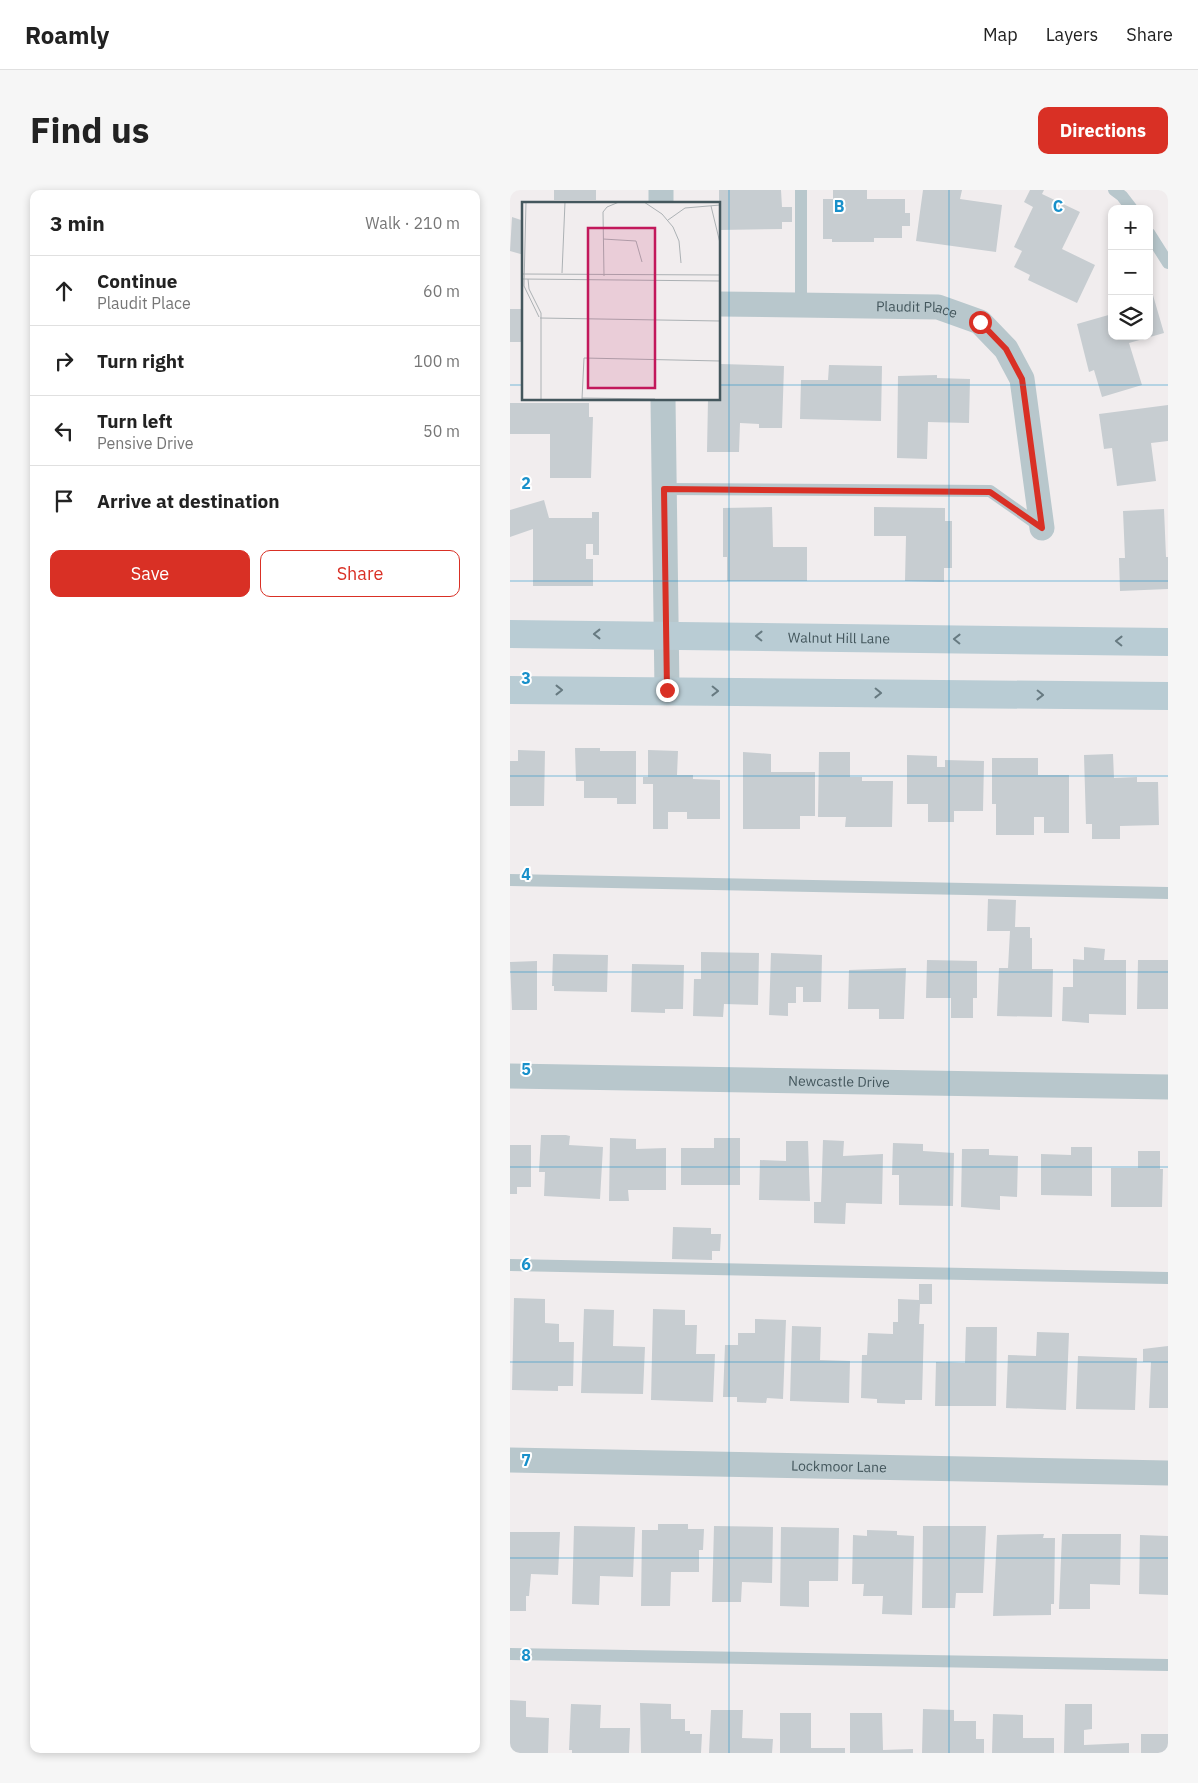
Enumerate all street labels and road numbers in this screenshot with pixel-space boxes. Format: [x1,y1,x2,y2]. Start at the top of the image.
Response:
street label: Plaudit Place [876,297,960,322]
street label: Walnut Hill Lane [788,628,890,648]
street label: Newcastle Drive [788,1072,890,1091]
street label: Lockmoor Lane [791,1457,887,1476]

